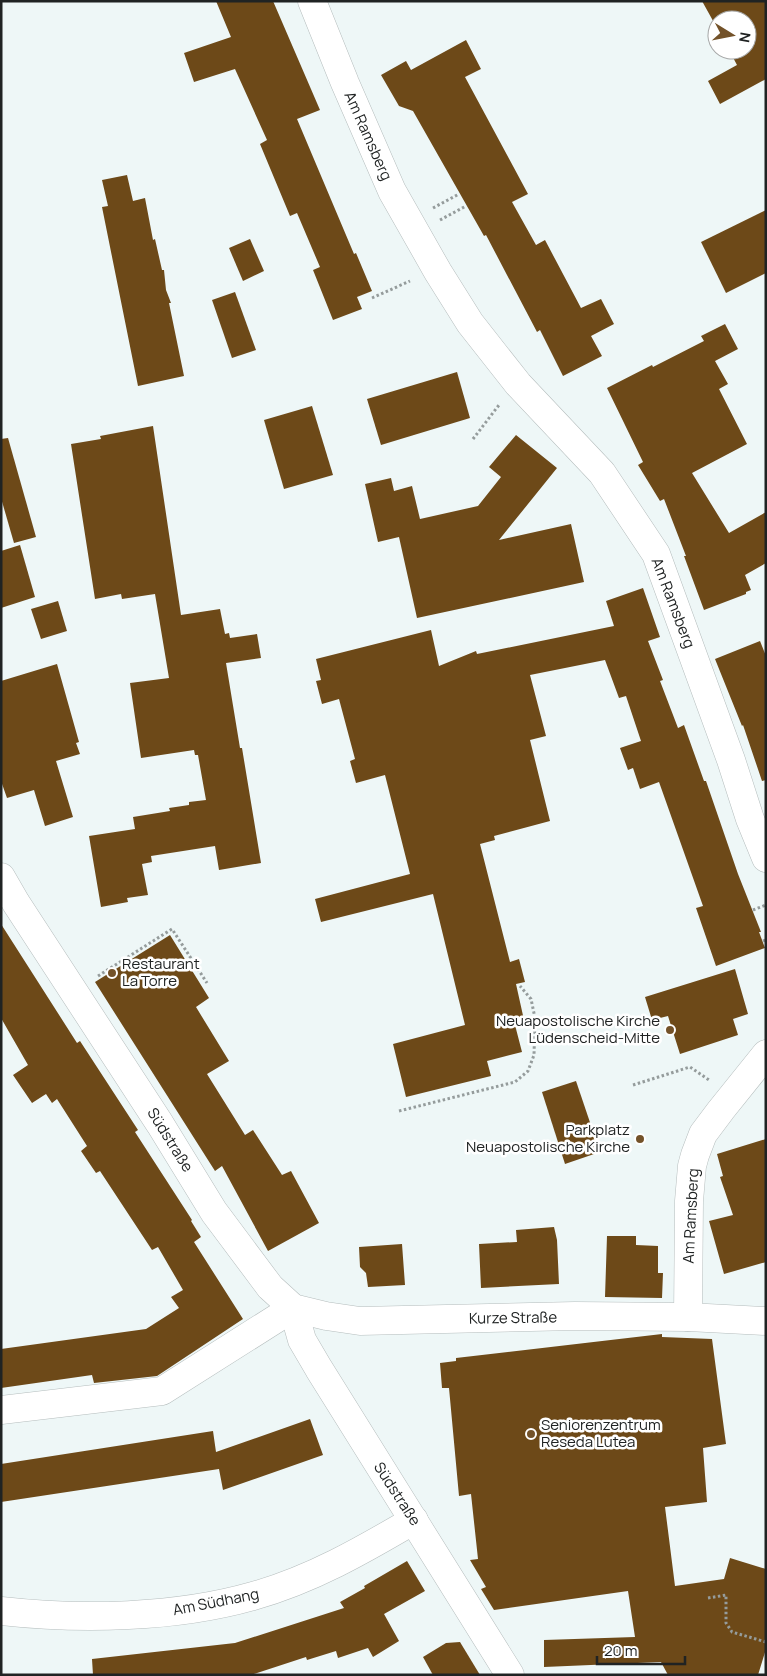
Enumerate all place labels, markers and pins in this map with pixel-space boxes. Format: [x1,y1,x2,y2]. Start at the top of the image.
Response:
place label: Restaurant La Torre [122,953,200,991]
marker: Restaurant La Torre [106,967,118,979]
place label: Neuapostolische Kirche Lüdenscheid-Mitte [496,1010,660,1048]
marker: Neuapostolische Kirche Lüdenscheid-Mitte [664,1024,676,1036]
place label: Parkplatz Neuapostolische Kirche [466,1119,630,1157]
marker: Parkplatz Neuapostolische Kirche [634,1133,646,1145]
place label: Seniorenzentrum Reseda Lutea [541,1414,661,1452]
marker: Seniorenzentrum Reseda Lutea [525,1428,537,1440]

